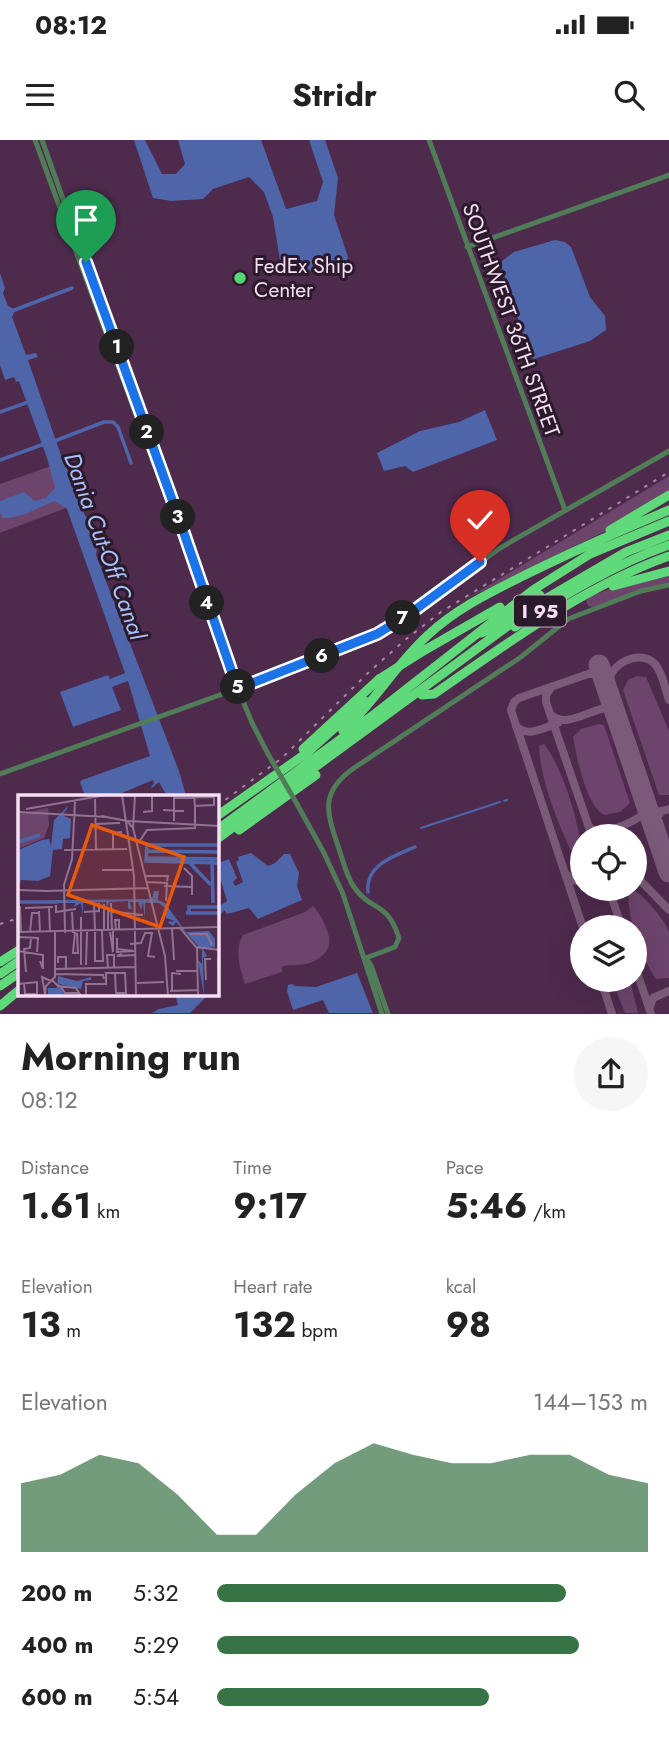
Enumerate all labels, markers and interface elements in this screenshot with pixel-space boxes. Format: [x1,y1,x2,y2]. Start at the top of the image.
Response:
text: 08:12 [35,6,107,44]
text: Stridr [292,72,377,118]
icon: menu [21,76,59,114]
icon: search [610,76,648,114]
pin [56,190,116,262]
street label: SOUTHWEST 36TH STREET [455,199,567,441]
icon: arrive [67,201,105,239]
place label: FedEx Ship Center [254,251,353,305]
marker: FedEx Ship Center [232,270,248,286]
pin: 1 [100,330,134,364]
text: 1 [112,333,121,360]
pin: 2 [130,414,164,450]
text: 2 [140,418,153,445]
water label: Dania Cut-Off Canal [55,448,155,645]
pin [450,490,510,562]
pin: 3 [160,500,196,534]
icon: check [461,501,499,539]
text: 3 [172,503,183,530]
pin: 4 [190,586,224,620]
text: 4 [200,589,213,616]
road number: I 95 [514,596,566,626]
pin: 7 [386,601,420,636]
text: 7 [397,604,408,631]
pin: 6 [304,638,340,674]
text: 6 [315,642,328,669]
pin: 5 [220,670,256,704]
text: 5 [231,673,244,700]
inset map [18,795,219,996]
map controls [570,824,647,992]
button: locate [570,824,647,901]
button: layers [570,915,647,992]
text: Morning run [21,1029,241,1084]
button: share [574,1037,648,1111]
text: 08:12 [21,1083,78,1117]
text: Distance [21,1154,89,1181]
text: Time [233,1154,272,1181]
text: Pace [446,1154,484,1181]
text: 1.61 [21,1181,91,1231]
text: 9:17 [233,1181,307,1231]
text: 5:46 [446,1181,527,1231]
text: km [91,1198,120,1225]
text: /km [527,1198,566,1225]
text: Elevation [21,1273,93,1300]
text: Heart rate [233,1273,313,1300]
text: kcal [446,1273,476,1300]
text: 13 [21,1300,61,1350]
text: 132 [233,1300,296,1350]
text: 98 [446,1300,491,1350]
text: m [61,1317,81,1344]
text: bpm [296,1317,338,1344]
text: Elevation [21,1385,108,1419]
text: 144–153 m [533,1385,648,1419]
text: 200 m [21,1576,92,1610]
text: 5:32 [133,1576,179,1610]
text: 400 m [21,1628,93,1662]
text: 5:29 [133,1628,179,1662]
text: 600 m [21,1680,93,1714]
text: 5:54 [133,1680,179,1714]

